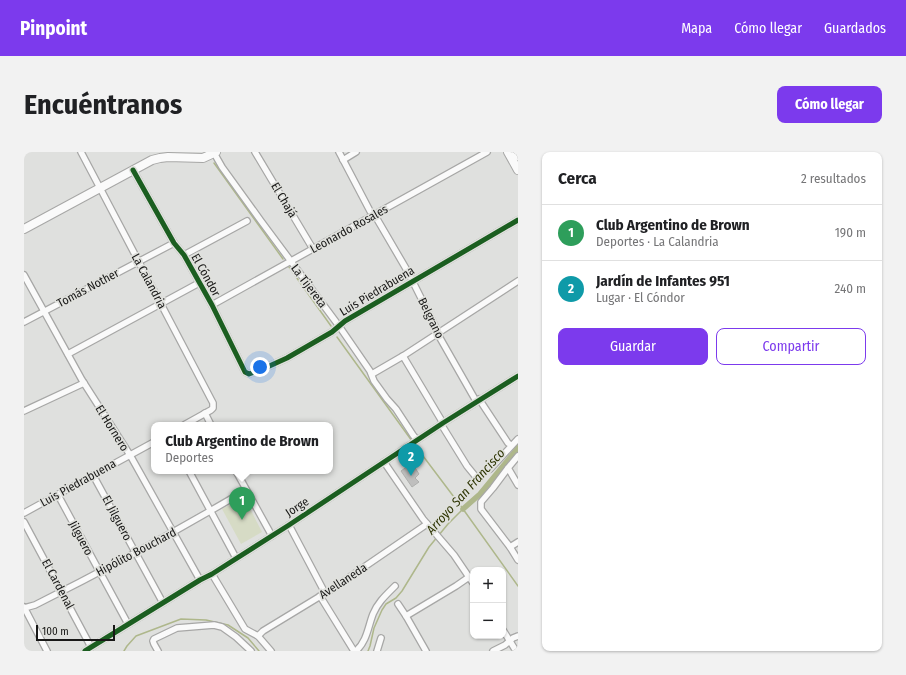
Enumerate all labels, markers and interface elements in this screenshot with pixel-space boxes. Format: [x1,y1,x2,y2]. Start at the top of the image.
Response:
text: Pinpoint [20,17,87,40]
text: Mapa [681,20,712,37]
text: Cómo llegar [734,20,802,37]
text: Guardados [824,20,886,37]
button: Cómo llegar [777,86,882,123]
text: Encuéntranos [24,88,182,121]
text: Cerca [558,168,597,189]
text: 2 resultados [801,171,866,186]
street label: El Chajá [268,180,300,220]
street label: Leonardo Rosales [308,202,390,256]
text: Club Argentino de Brown [596,216,750,234]
text: 1 [568,225,574,240]
text: 190 m [835,225,866,240]
text: Deportes · La Calandria [596,234,719,249]
street label: La Calandria [129,251,169,311]
street label: El Cóndor [188,251,224,300]
street label: La Tijereta [288,261,330,311]
street label: Luis Piedrabuena [337,263,417,319]
street label: Tomás Nother [55,265,122,310]
text: Jardín de Infantes 951 [596,272,730,290]
text: 2 [568,281,574,296]
text: 240 m [834,281,866,296]
text: Lugar · El Cóndor [596,290,685,305]
street label: Belgrano [415,295,447,341]
button: Guardar [558,328,708,365]
button: Compartir [716,328,866,365]
your location [250,357,270,377]
street label: El Hornero [92,402,132,454]
popup [151,422,333,474]
text: Club Argentino de Brown [165,432,319,450]
pin: 2 [398,443,424,476]
water label: Arroyo San Francisco [422,445,508,538]
text: Deportes [165,450,213,465]
street label: Luis Piedrabuena [38,456,118,510]
pin: 1 [229,487,255,520]
street label: El Jilguero [99,493,135,543]
street label: Jorge [283,494,311,520]
street label: Jilguero [66,518,96,558]
street label: Hipólito Bouchard [93,525,179,579]
street label: El Cardenal [39,556,77,612]
street label: Avellaneda [316,560,370,602]
map controls [470,567,506,639]
button: + [470,567,506,603]
button: − [470,603,506,639]
scale bar [36,623,115,642]
text: 100 m [42,625,69,638]

